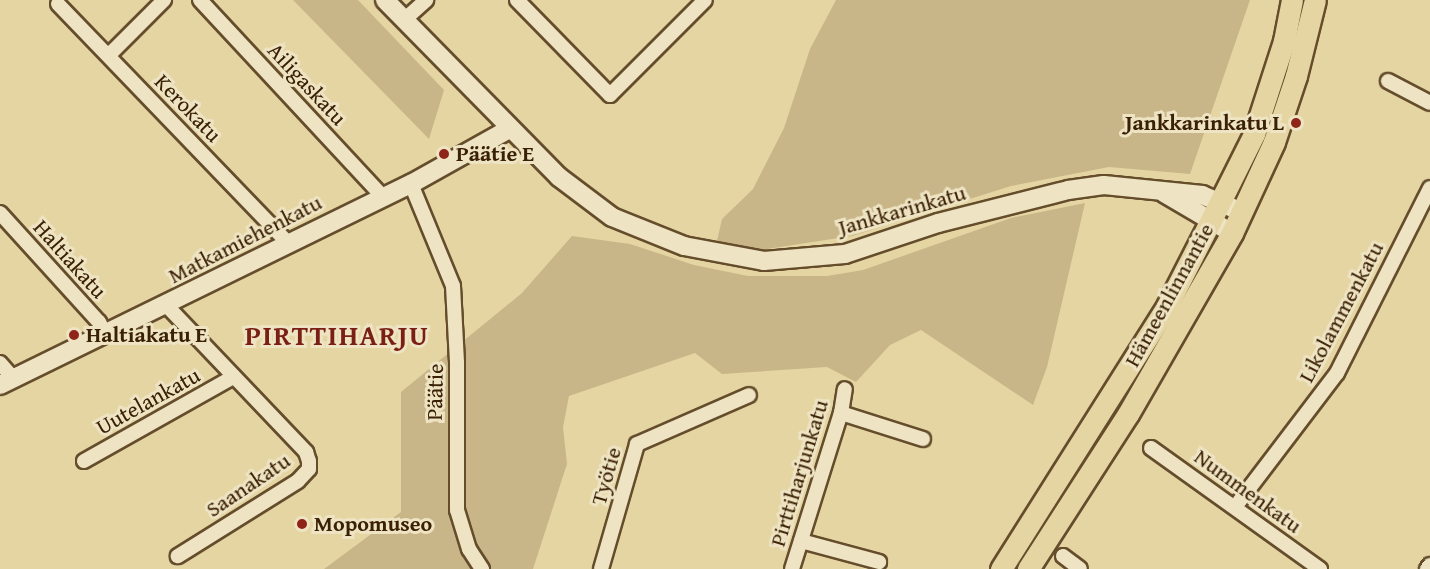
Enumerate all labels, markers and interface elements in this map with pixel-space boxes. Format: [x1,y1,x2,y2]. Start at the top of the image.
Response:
street label: Ailigaskatu [262,37,352,131]
street label: Kerokatu [149,68,227,148]
place label: Jankkarinkatu L [1125,110,1284,136]
marker: Jankkarinkatu L [1289,116,1303,130]
place label: Päätie E [456,141,534,167]
marker: Päätie E [437,147,451,161]
street label: Jankkarinkatu [835,179,969,241]
street label: Matkamiehenkatu [164,189,326,289]
street label: Haltiakatu [28,214,112,304]
street label: Hämeenlinnantie [1119,219,1219,371]
street label: Likolammenkatu [1293,237,1389,387]
district label: PIRTTIHARJU [245,318,429,352]
place label: Haltiakatu E [86,322,207,348]
marker: Haltiakatu E [67,328,81,342]
street label: Uutelankatu [91,362,205,440]
street label: Päätie [421,363,449,421]
street label: Pirttiharjunkatu [764,396,834,550]
street label: Nummenkatu [1189,443,1307,539]
street label: Työtie [585,444,627,508]
street label: Saanakatu [201,447,295,523]
place label: Mopomuseo [314,511,432,537]
marker: Mopomuseo [295,517,309,531]

